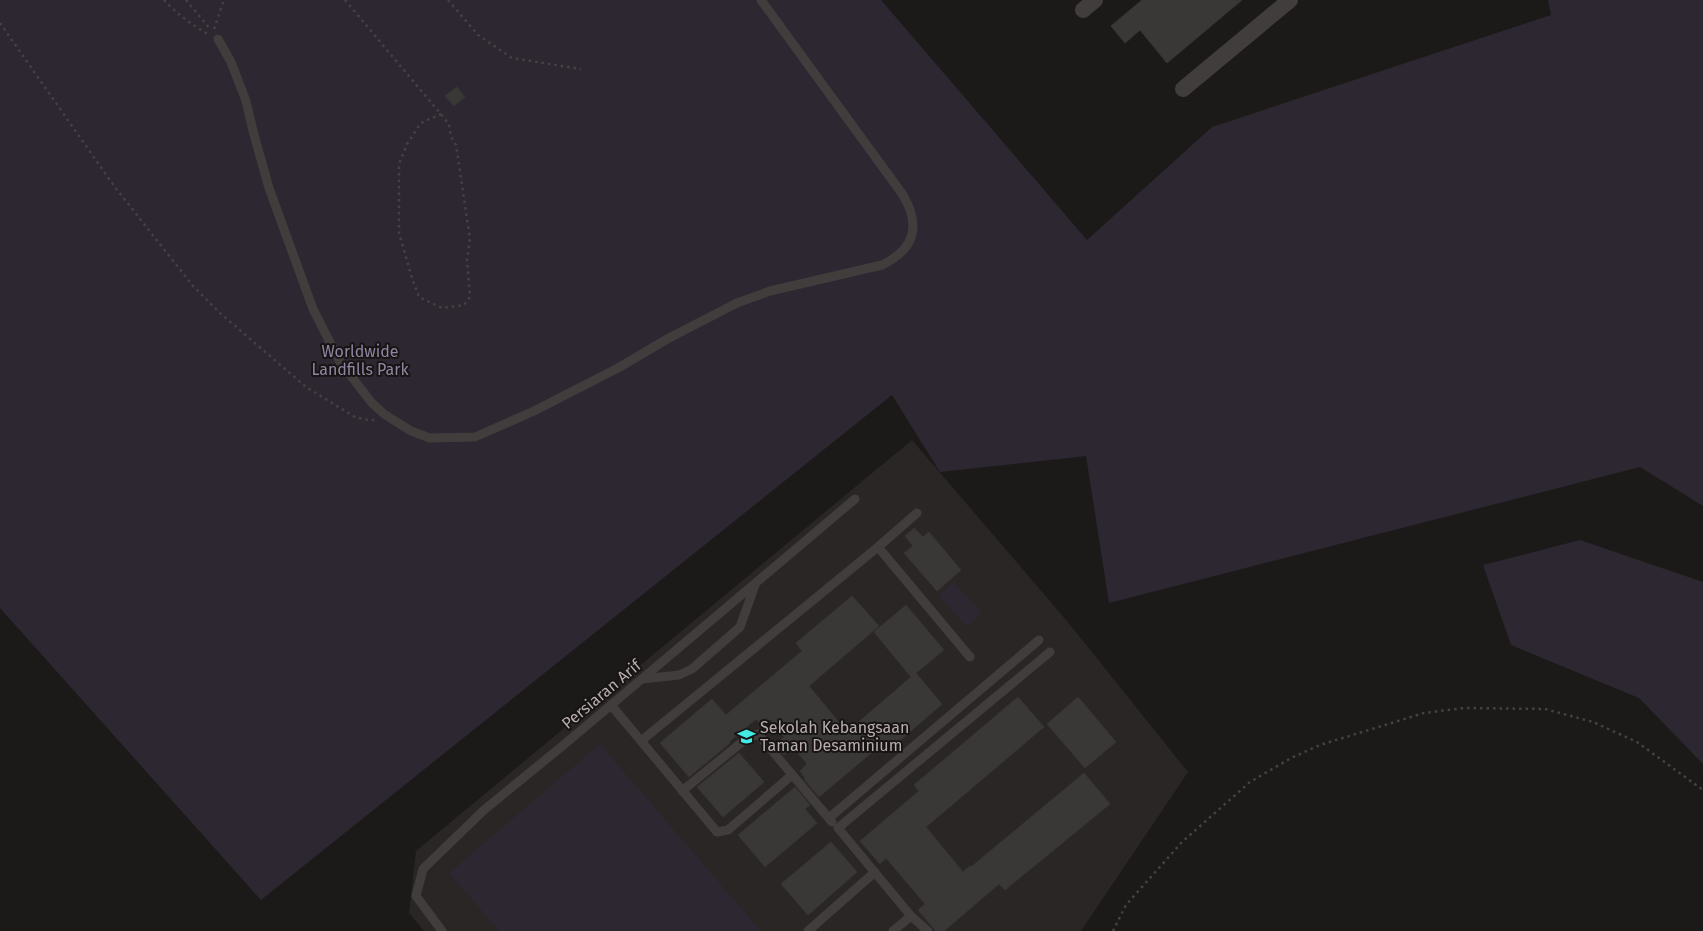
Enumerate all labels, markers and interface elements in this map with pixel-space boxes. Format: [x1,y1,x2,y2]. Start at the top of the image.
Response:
park label: Worldwide Landfills Park [311,342,409,379]
street label: Persiaran Arif [558,655,646,733]
place label: Sekolah Kebangsaan Taman Desaminium [760,718,909,755]
school or university icon: Sekolah Kebangsaan Taman Desaminium [736,726,756,746]

